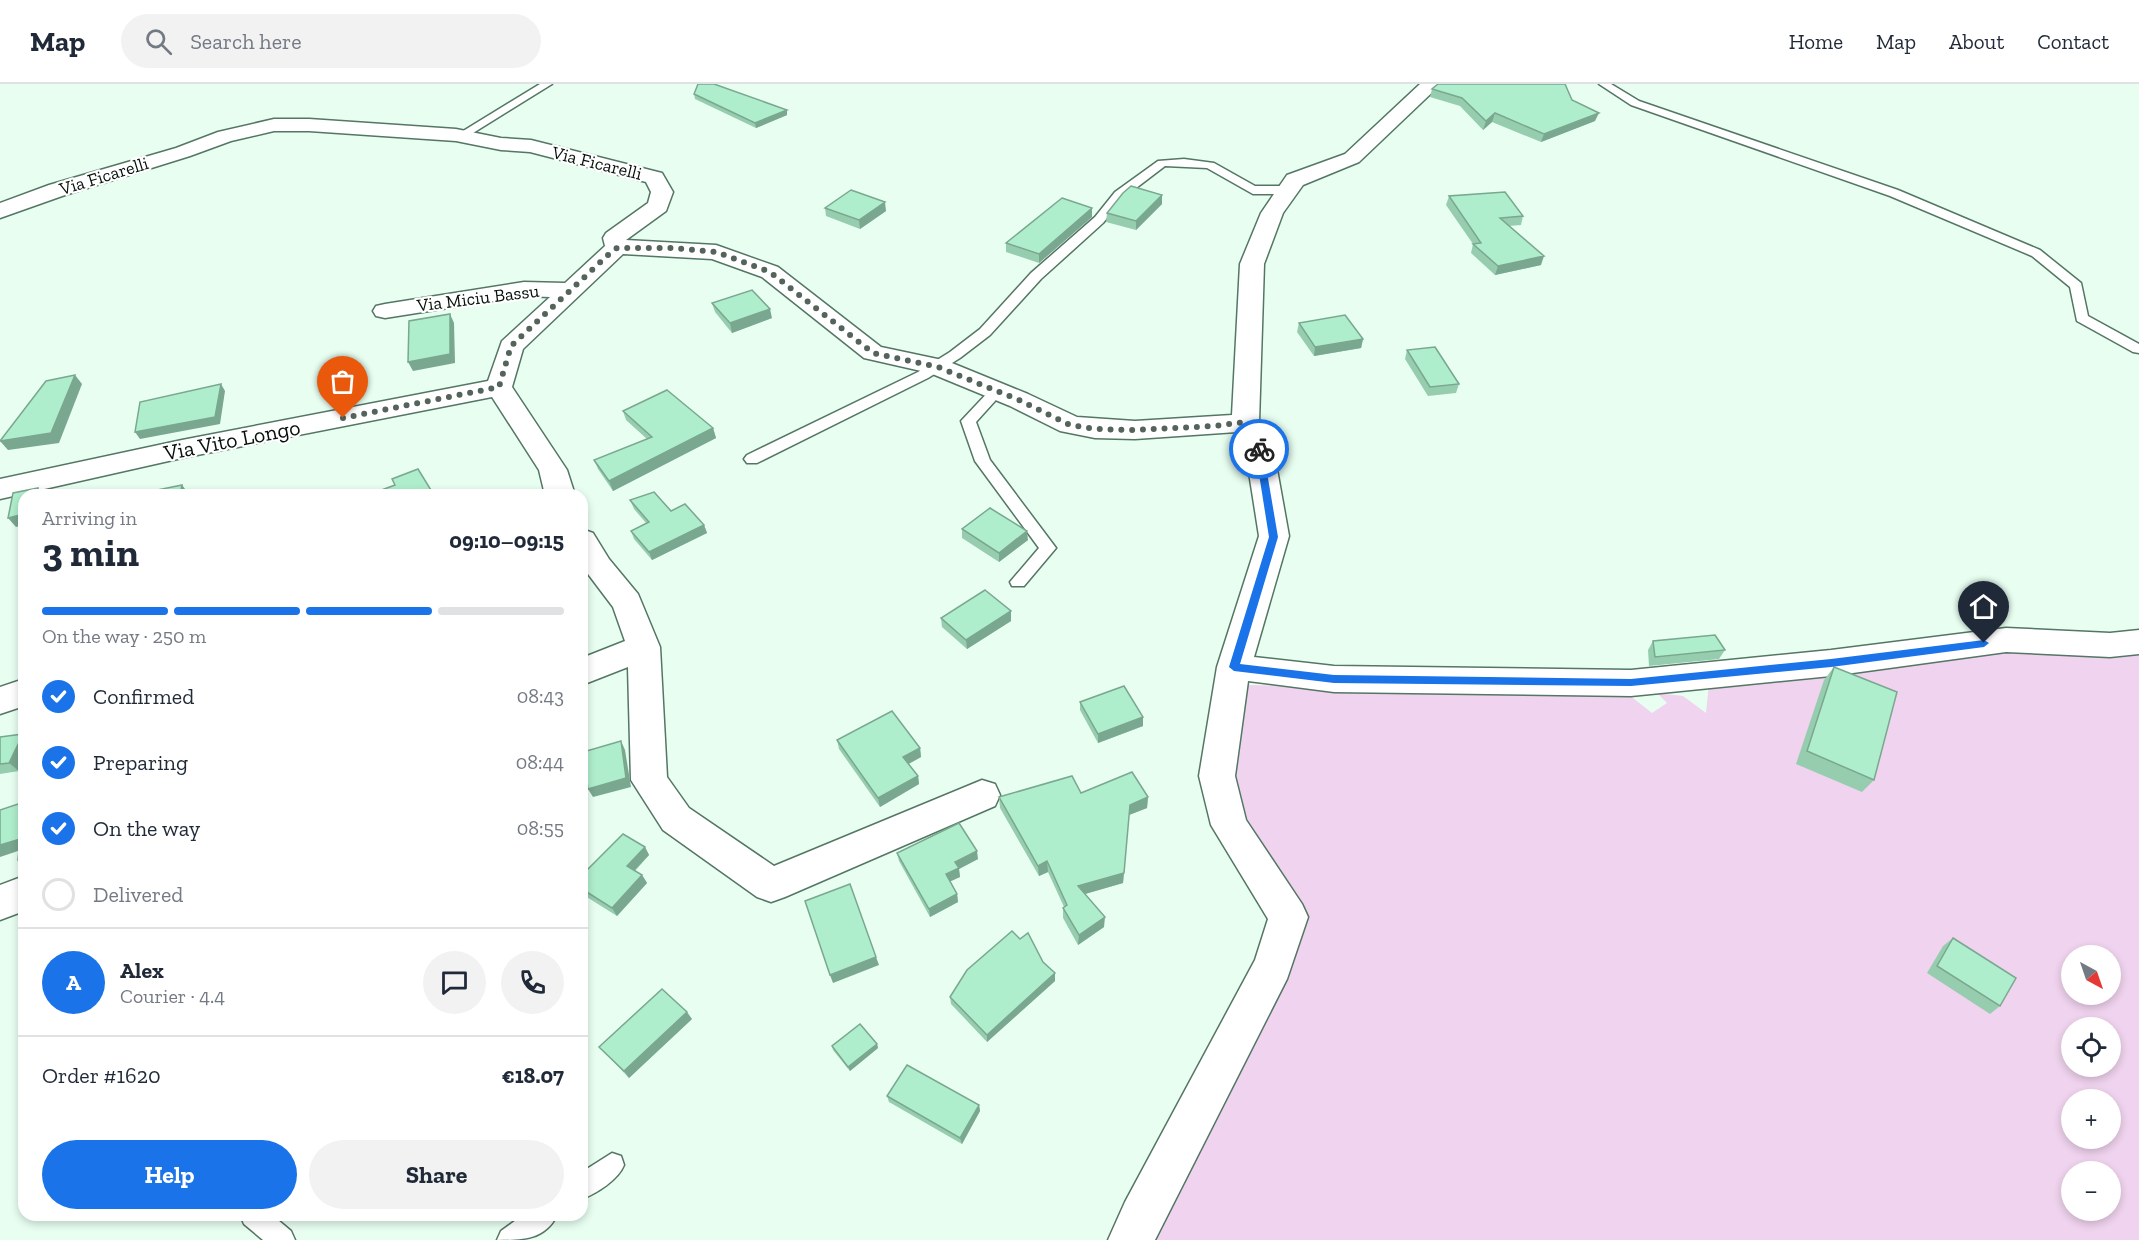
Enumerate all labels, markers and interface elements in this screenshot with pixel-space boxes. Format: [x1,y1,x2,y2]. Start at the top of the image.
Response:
search box [121,14,541,68]
text: Map [30,25,85,58]
icon: search [142,25,175,58]
text: Search here [190,28,302,55]
text: Home [1789,29,1843,54]
text: Map [1876,29,1916,54]
text: About [1949,29,2004,54]
text: Contact [2037,29,2109,54]
street label: Via Ficarelli [549,141,644,185]
street label: Via Ficarelli [56,152,151,200]
street label: Via Miciu Bassu [415,280,540,317]
pin [317,356,368,418]
icon: bag [326,365,359,398]
street label: Via Vito Longo [160,414,303,467]
courier [1229,419,1289,479]
icon: bike [1243,433,1276,466]
text: Arriving in [42,506,137,530]
text: 09:10–09:15 [449,527,564,554]
text: 3 min [42,529,139,576]
pin [1958,581,2009,643]
icon: home [1967,590,2000,623]
text: On the way · 250 m [42,624,206,648]
icon: check [42,680,75,713]
text: Confirmed [93,683,194,710]
text: 08:43 [517,684,564,708]
icon: check [42,746,75,779]
text: Preparing [93,749,188,776]
text: 08:44 [516,750,564,774]
icon: check [42,812,75,845]
text: On the way [93,815,200,842]
text: 08:55 [517,816,564,840]
text: Delivered [93,881,183,908]
north arrow [2061,945,2121,1005]
map controls [2061,945,2121,1221]
button: chat [423,951,486,1014]
button: phone [501,951,564,1014]
text: Alex [120,957,164,984]
text: A [66,969,81,996]
text: Courier · 4.4 [120,984,225,1008]
button: locate [2061,1017,2121,1077]
text: Order #1620 [42,1062,161,1089]
text: €18.07 [502,1062,564,1089]
button: + [2061,1089,2121,1149]
button: Help [42,1140,297,1209]
button: Share [309,1140,564,1209]
button: − [2061,1161,2121,1221]

